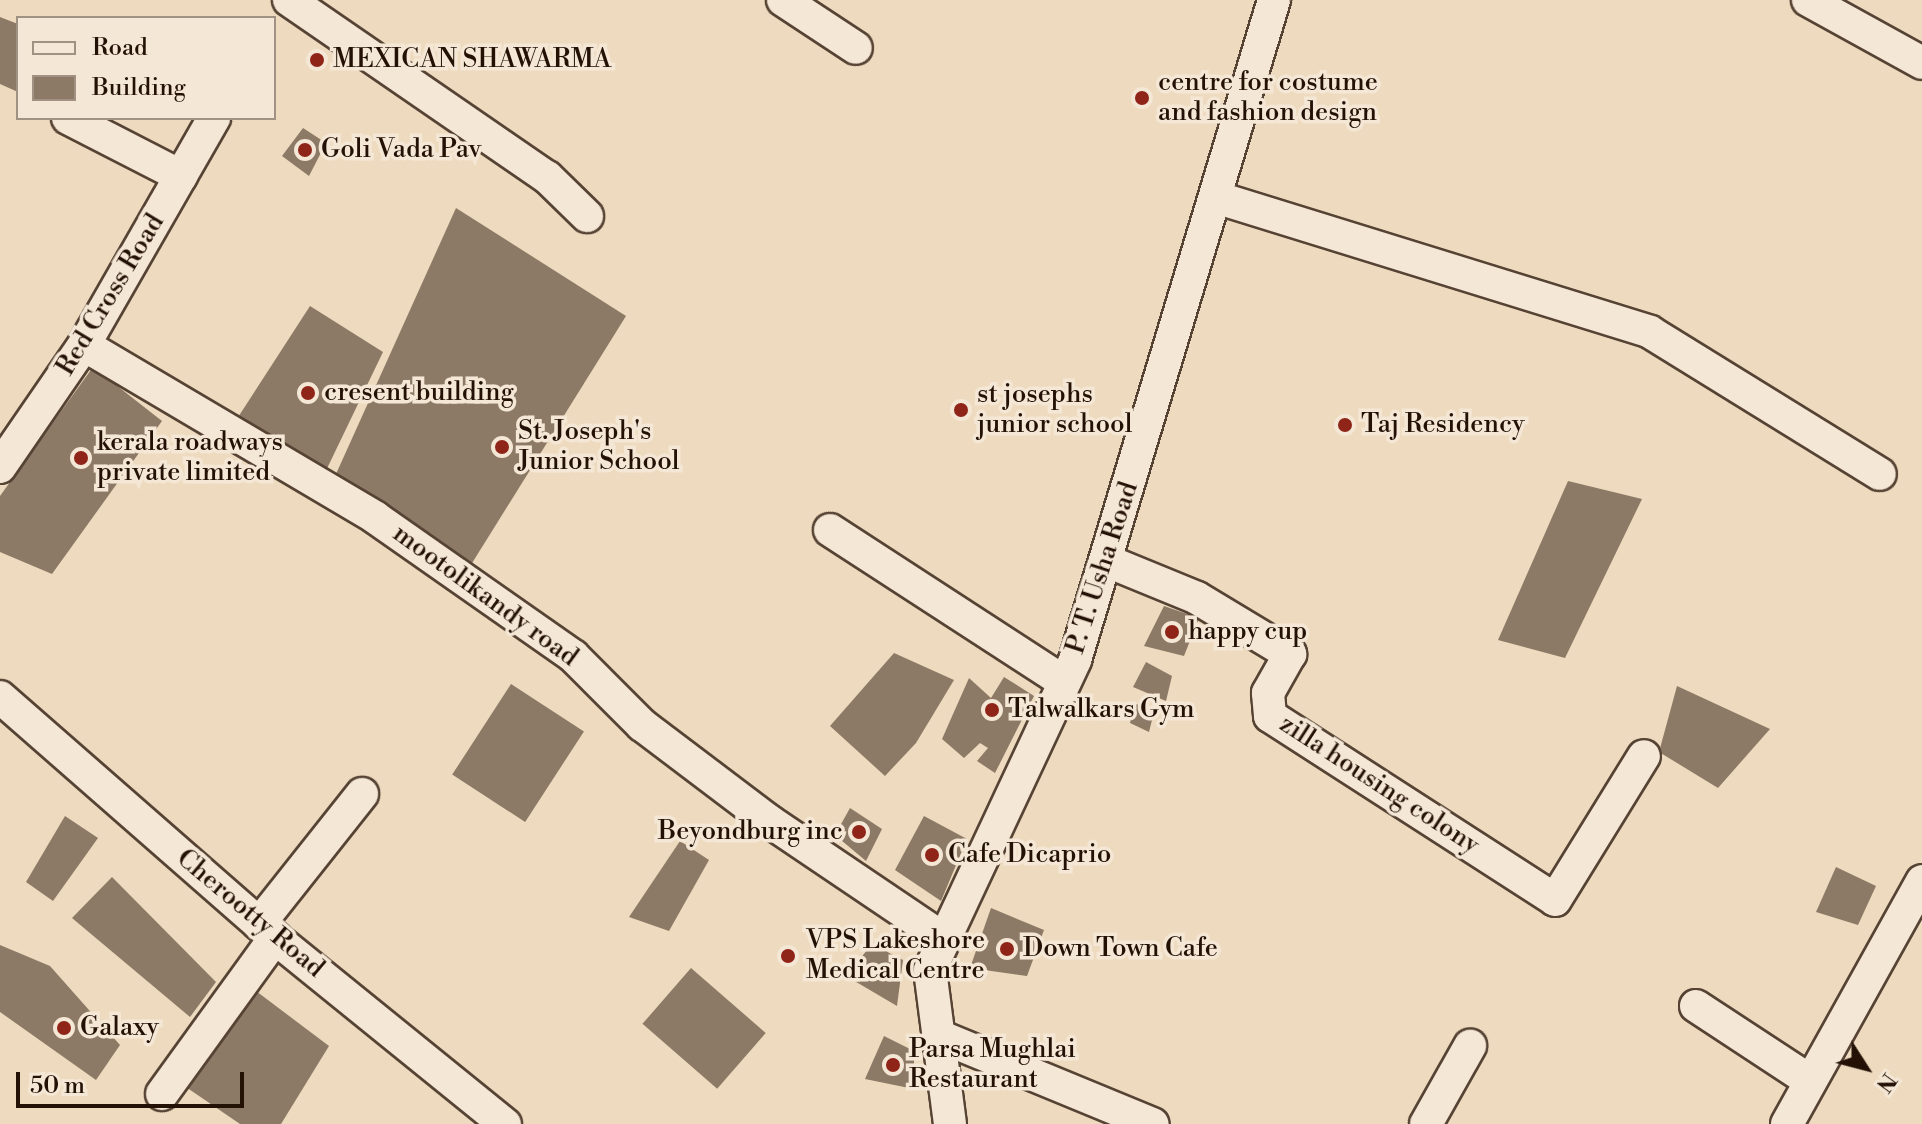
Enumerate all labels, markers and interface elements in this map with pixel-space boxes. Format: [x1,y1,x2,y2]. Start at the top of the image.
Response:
legend [16,16,276,120]
text: Road [92,33,148,63]
place label: MEXICAN SHAWARMA [333,44,611,76]
marker: MEXICAN SHAWARMA [308,51,326,69]
place label: centre for costume and fashion design [1158,67,1378,128]
text: Building [92,73,186,103]
marker: centre for costume and fashion design [1133,89,1151,107]
place label: Goli Vada Pav [321,134,482,166]
marker: Goli Vada Pav [296,141,314,159]
street label: Red Cross Road [51,209,171,381]
place label: cresent building [324,377,514,409]
place label: st josephs junior school [977,379,1132,440]
marker: cresent building [299,384,317,402]
marker: st josephs junior school [952,401,970,419]
place label: Taj Residency [1361,409,1525,441]
place label: St. Joseph's Junior School [518,416,679,478]
marker: Taj Residency [1336,416,1354,434]
place label: kerala roadways private limited [97,427,283,488]
marker: St. Joseph's Junior School [493,438,511,456]
marker: kerala roadways private limited [72,449,90,467]
street label: P. T. Usha Road [1060,478,1146,658]
street label: mootolikandy road [386,518,584,674]
place label: happy cup [1188,616,1307,648]
marker: happy cup [1163,623,1181,641]
place label: Talwalkars Gym [1008,694,1195,726]
marker: Talwalkars Gym [983,701,1001,719]
street label: zilla housing colony [1273,709,1485,861]
place label: Beyondburg inc [658,816,843,848]
marker: Beyondburg inc [850,823,868,841]
place label: Cafe Dicaprio [948,839,1111,871]
street label: Cherootty Road [170,843,330,985]
marker: Cafe Dicaprio [923,846,941,864]
place label: VPS Lakeshore Medical Centre [806,925,985,986]
place label: Down Town Cafe [1023,933,1218,965]
marker: Down Town Cafe [998,940,1016,958]
marker: VPS Lakeshore Medical Centre [777,945,799,967]
place label: Galaxy [80,1012,159,1044]
marker: Galaxy [55,1019,73,1037]
north arrow [1826,1028,1906,1108]
place label: Parsa Mughlai Restaurant [909,1034,1076,1096]
scale bar [20,1056,248,1106]
marker: Parsa Mughlai Restaurant [884,1056,902,1074]
text: N [1870,1067,1902,1097]
text: 50 m [30,1071,85,1101]

